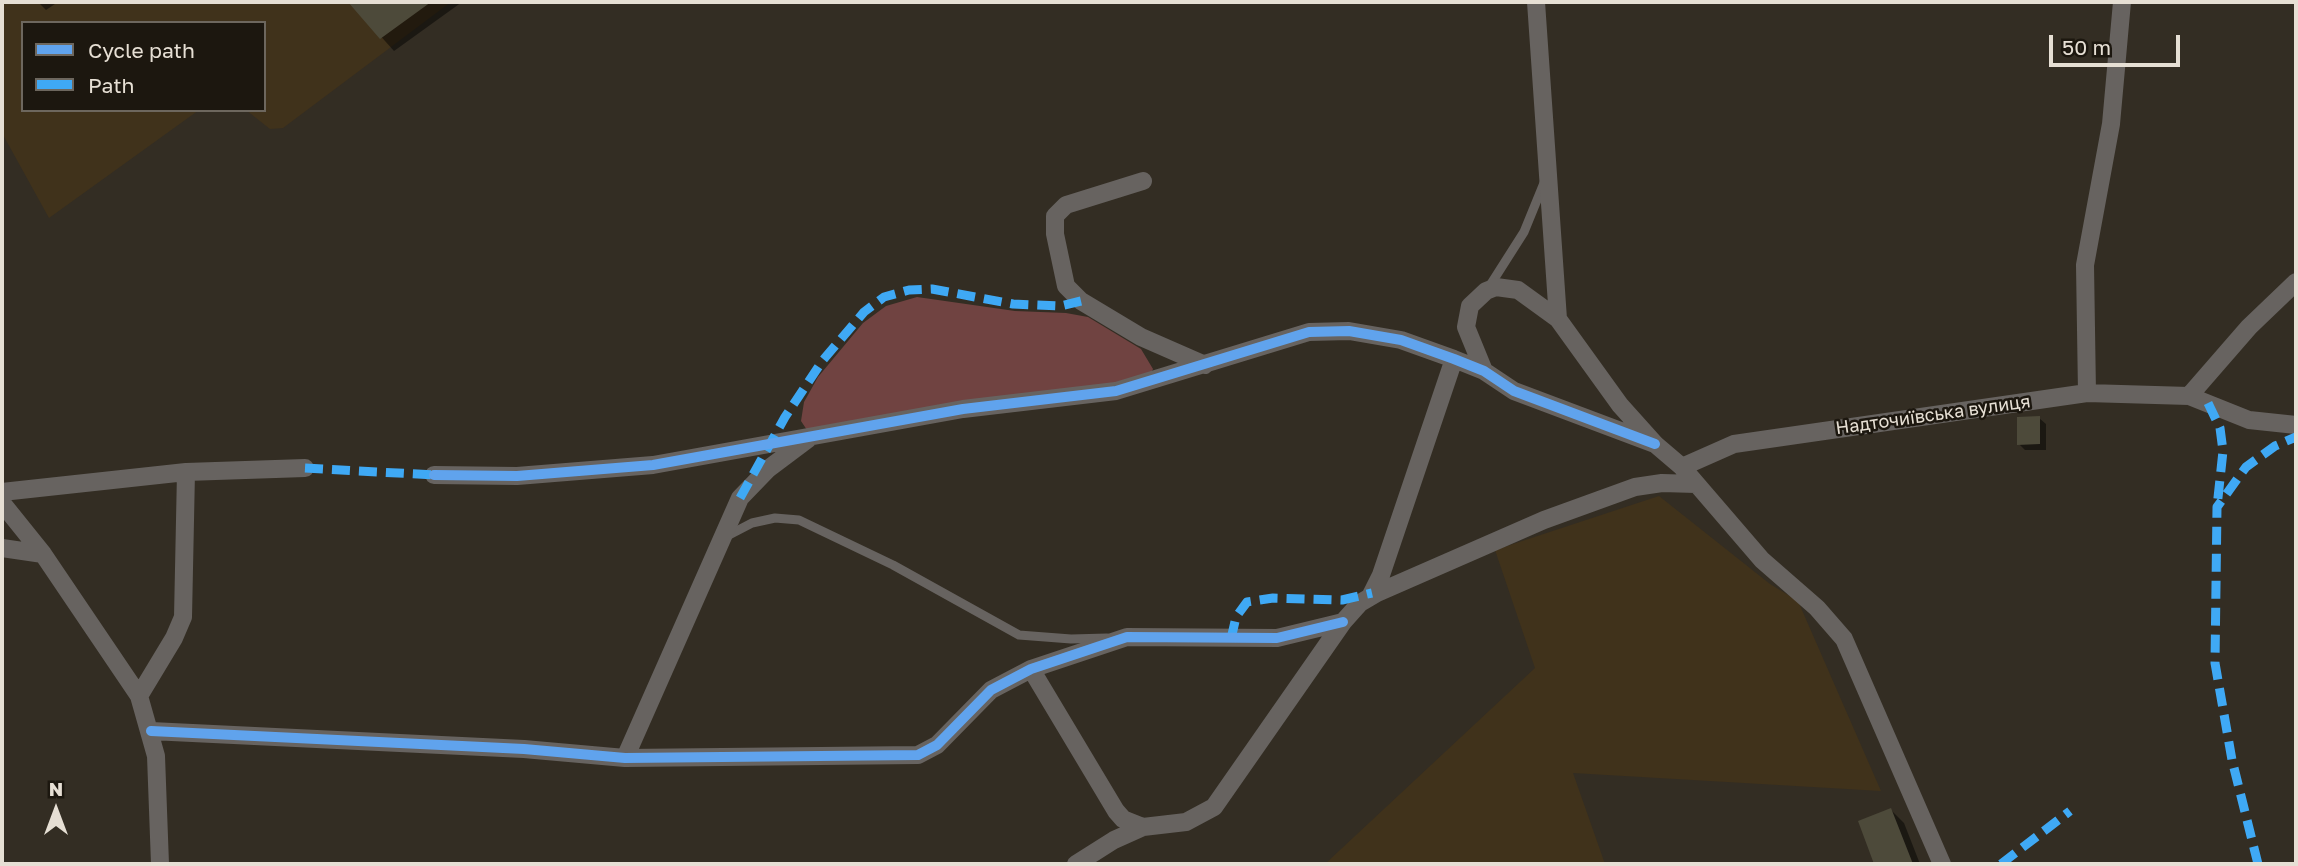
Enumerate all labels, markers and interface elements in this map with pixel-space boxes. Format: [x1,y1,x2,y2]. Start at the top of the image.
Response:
legend [21,21,266,112]
scale bar [2053,21,2184,65]
text: 50 m [2062,34,2111,60]
text: Cycle path [88,37,195,63]
text: Path [88,72,135,98]
street label: Надточиївська вулиця [1834,391,2032,439]
north arrow [21,775,91,845]
text: N [49,777,63,800]

